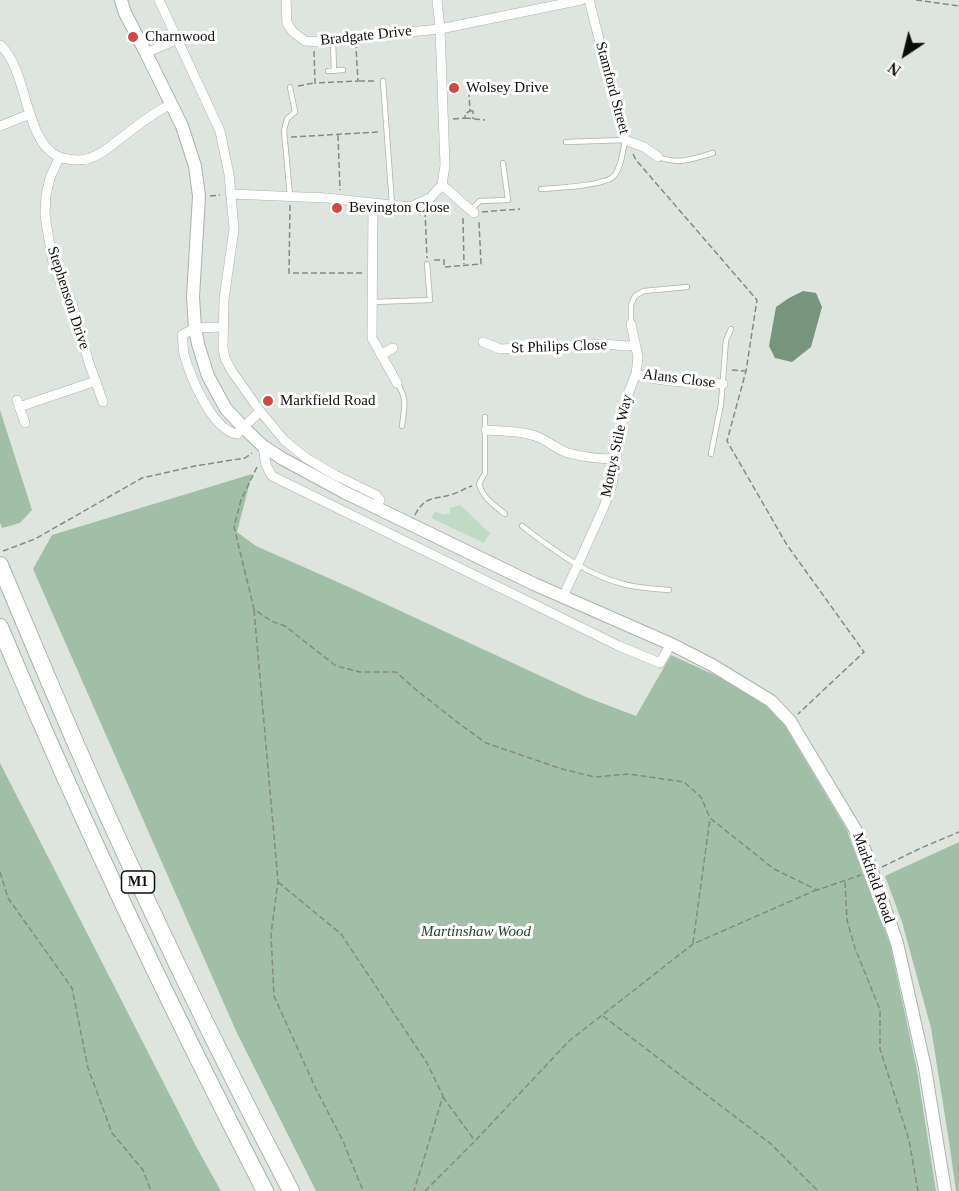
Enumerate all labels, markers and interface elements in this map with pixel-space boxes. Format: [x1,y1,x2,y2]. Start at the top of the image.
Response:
street label: Bradgate Drive [319,22,413,50]
north arrow [875,24,935,84]
place label: Charnwood [145,28,215,46]
marker: Charnwood [126,30,140,44]
street label: Stamford Street [591,40,633,136]
text: N [885,59,904,79]
place label: Wolsey Drive [466,79,549,97]
marker: Wolsey Drive [447,81,461,95]
place label: Bevington Close [349,199,449,217]
marker: Bevington Close [330,201,344,215]
street label: Stephenson Drive [43,244,93,352]
street label: St Philips Close [511,336,607,358]
street label: Alans Close [642,366,716,392]
place label: Markfield Road [280,392,375,410]
street label: Mottys Stile Way [597,393,637,499]
marker: Markfield Road [261,394,275,408]
street label: Markfield Road [848,830,898,926]
road number: M1 [122,871,154,893]
park label: Martinshaw Wood [421,923,531,941]

